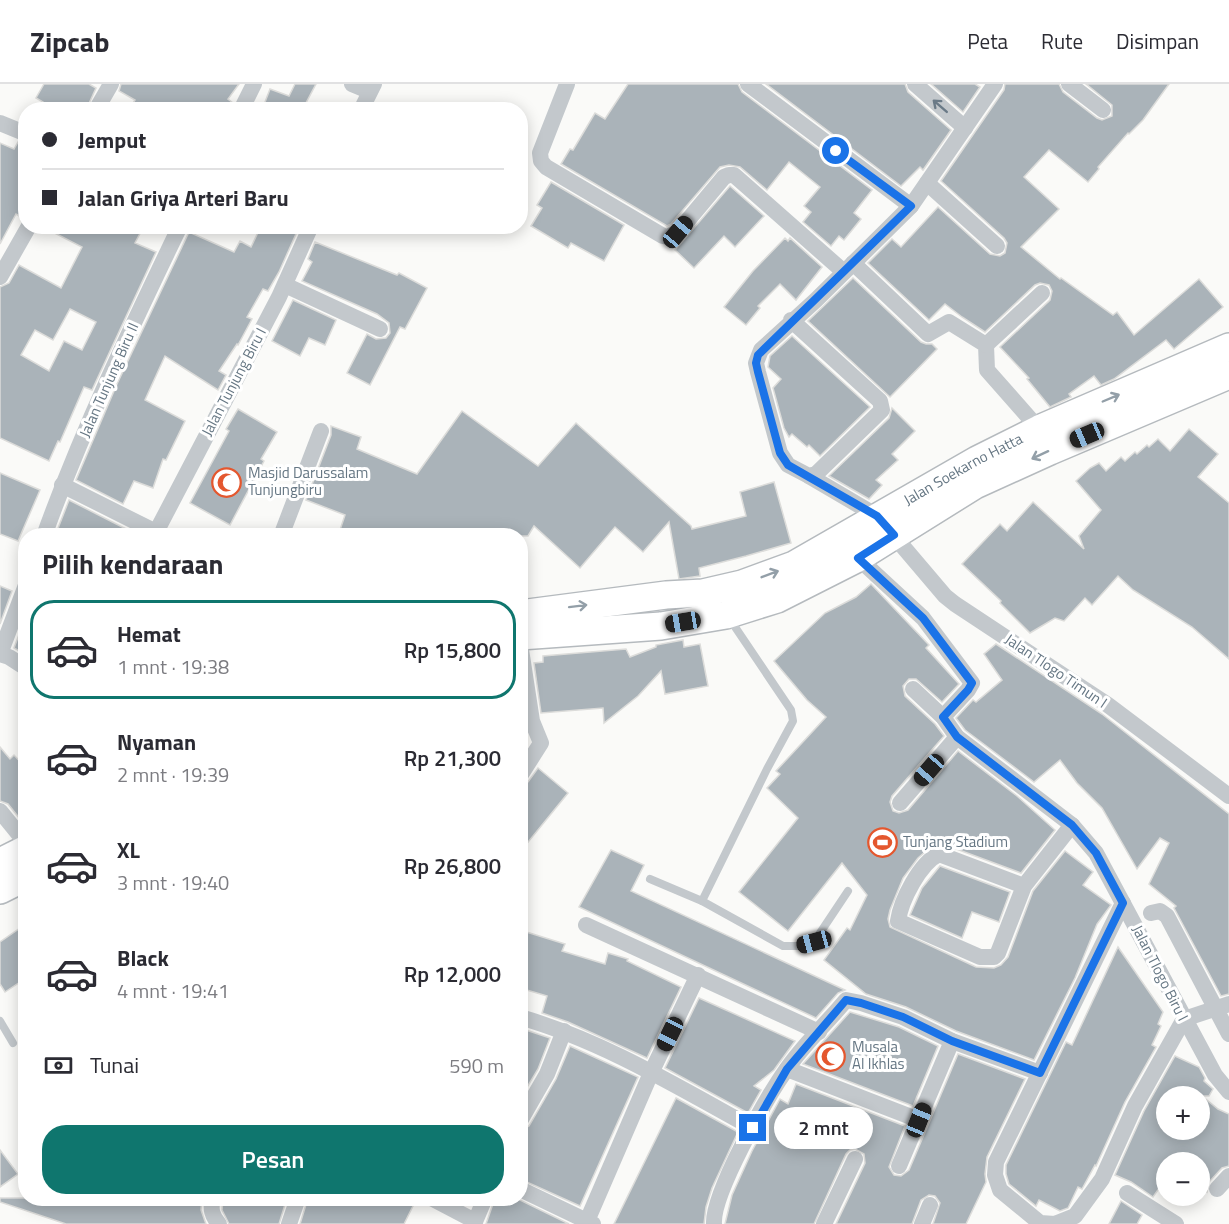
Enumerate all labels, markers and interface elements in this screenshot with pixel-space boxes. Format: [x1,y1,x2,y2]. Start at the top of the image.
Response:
text: Zipcab [30,20,109,63]
text: Peta [967,25,1008,57]
text: Rute [1041,25,1083,57]
text: Disimpan [1116,25,1199,57]
one-way arrow [933,99,948,113]
text: Jemput [78,123,146,157]
route start [822,137,849,164]
text: Jalan Griya Arteri Baru [78,181,289,215]
car [660,212,696,252]
street label: Jalan Tunjung Biru II [73,319,144,441]
street label: Jalan Tunjung Biru I [195,323,272,440]
one-way arrow [1101,392,1119,403]
car [1067,420,1107,450]
street label: Jalan Soekarno Hatta [899,427,1027,511]
one-way arrow [1031,450,1049,462]
place label: Masjid Darussalam Tunjungbiru [248,461,368,501]
mosque icon: Masjid Darussalam Tunjungbiru [211,466,243,498]
text: Pilih kendaraan [42,543,224,584]
one-way arrow [760,568,779,579]
one-way arrow [568,600,588,611]
car [664,610,702,634]
text: Hemat [117,617,181,651]
icon: car [45,623,99,677]
street label: Jalan Tlogo Timun I [1000,628,1112,713]
text: Rp 15,800 [404,633,501,667]
text: 1 mnt · 19:38 [117,651,229,682]
text: Nyaman [117,725,196,759]
icon: car [45,731,99,785]
text: Rp 21,300 [404,741,501,775]
car [910,751,948,789]
text: 2 mnt · 19:39 [117,759,229,790]
sports icon: Tunjang Stadium [866,826,898,858]
place label: Tunjang Stadium [903,830,1008,853]
text: XL [117,833,140,867]
icon: car [45,839,99,893]
text: Rp 26,800 [404,849,501,883]
text: 3 mnt · 19:40 [117,867,229,898]
street label: Jalan Tlogo Biru I [1126,921,1195,1025]
car [794,929,834,955]
text: Black [117,941,169,975]
icon: car [45,947,99,1001]
text: Rp 12,000 [404,957,501,991]
text: 4 mnt · 19:41 [117,975,229,1006]
car [654,1014,686,1054]
place label: Musala Al Ikhlas [852,1035,905,1075]
mosque icon: Musala Al Ikhlas [815,1040,847,1072]
text: Tunai [90,1048,139,1082]
icon: cash [42,1049,75,1082]
text: 590 m [449,1050,504,1081]
map controls [1156,1086,1210,1206]
button: + [1156,1086,1210,1140]
car [904,1100,934,1140]
callout: 2 mnt [774,1107,873,1149]
text: 2 mnt [798,1112,849,1143]
route end [739,1114,766,1141]
button: Pesan [42,1125,504,1194]
button: − [1156,1152,1210,1206]

